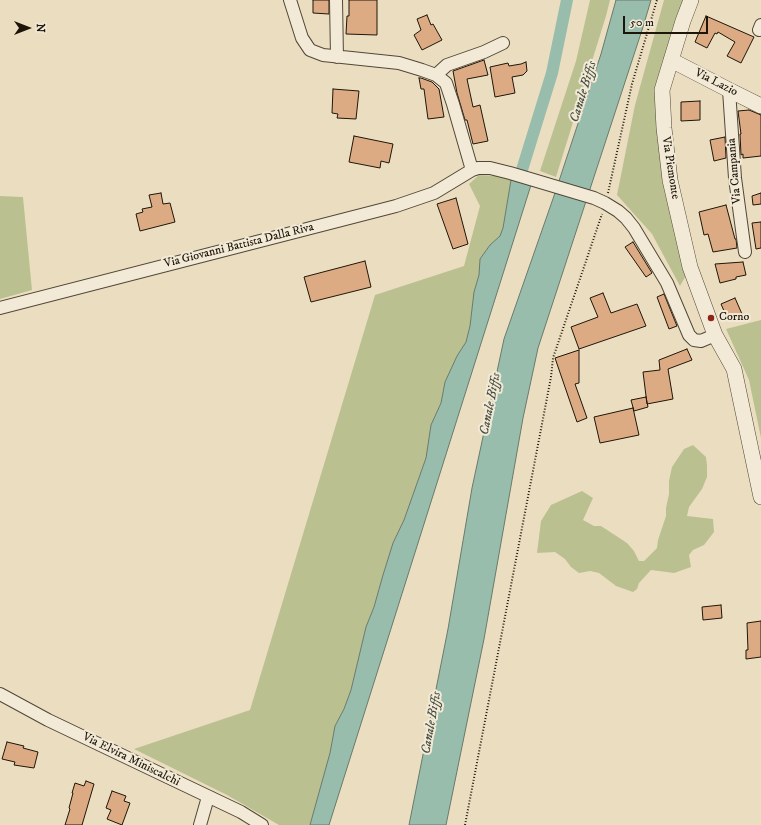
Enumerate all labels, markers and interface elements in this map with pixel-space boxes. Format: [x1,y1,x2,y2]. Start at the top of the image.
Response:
north arrow [8,8,48,48]
scale bar [625,8,710,34]
text: 50 m [630,15,654,30]
text: N [33,23,47,33]
water label: Canale Biffis [567,59,601,125]
street label: Via Lazio [692,66,740,100]
street label: Via Piemonte [658,136,682,200]
street label: Via Campania [725,138,745,204]
street label: Via Giovanni Battista Dalla Riva [163,220,315,272]
place label: Corno [719,311,749,325]
marker: Corno [706,313,716,323]
water label: Canale Biffis [477,371,505,437]
water label: Canale Biffis [419,691,445,755]
street label: Via Elvira Miniscalchi [80,730,182,790]

